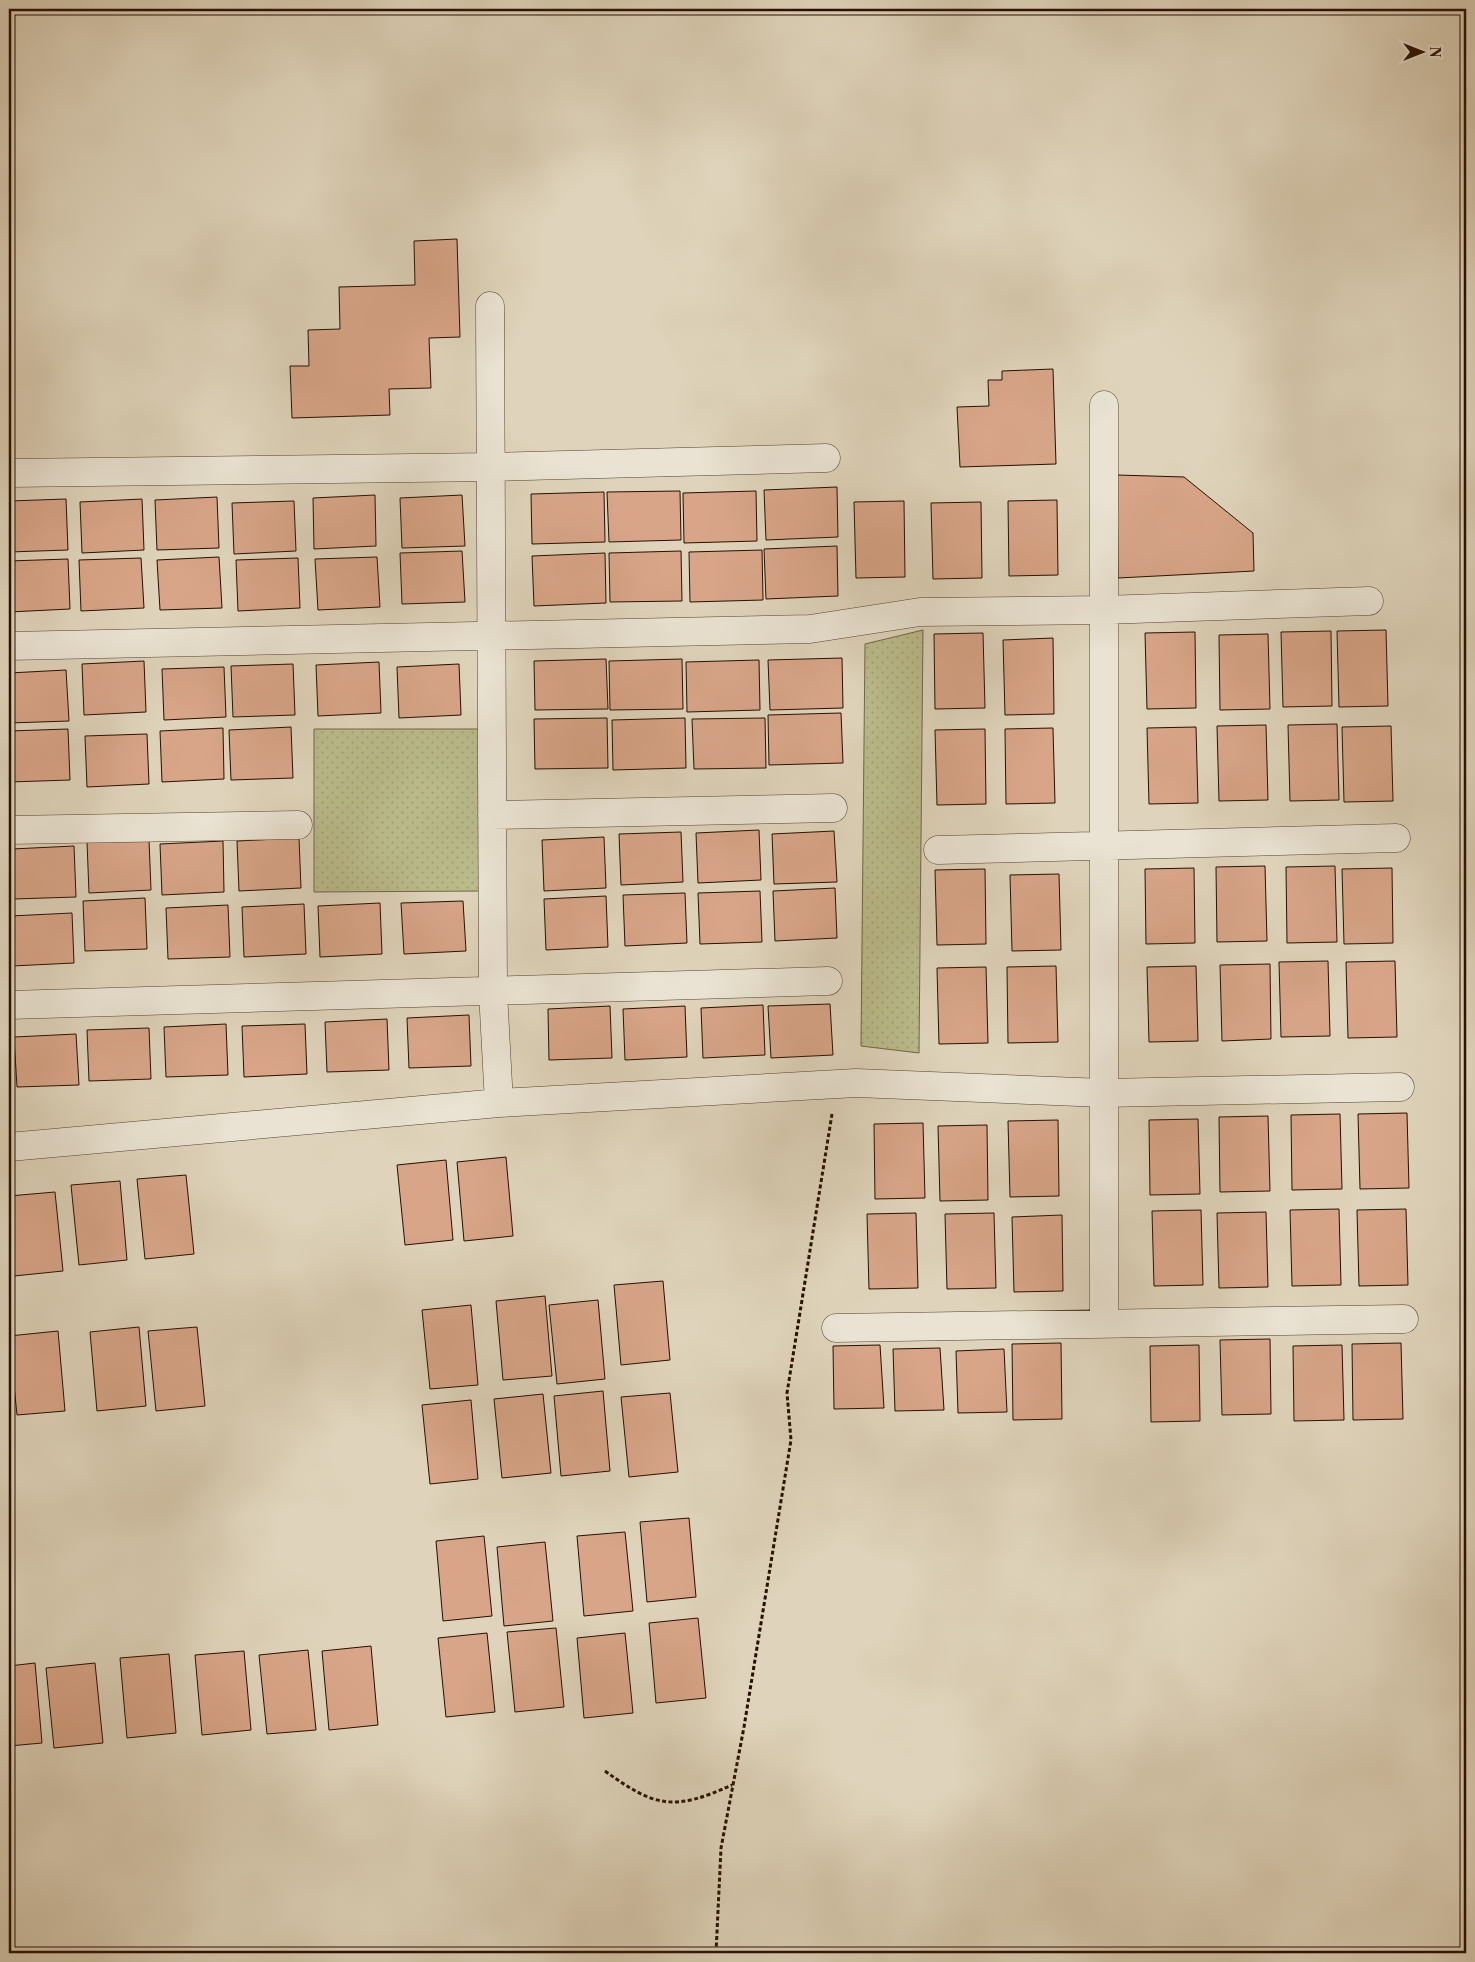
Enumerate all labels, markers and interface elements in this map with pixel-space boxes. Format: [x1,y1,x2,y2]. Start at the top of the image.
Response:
north arrow [1398,28,1448,78]
text: N [1425,46,1443,58]

